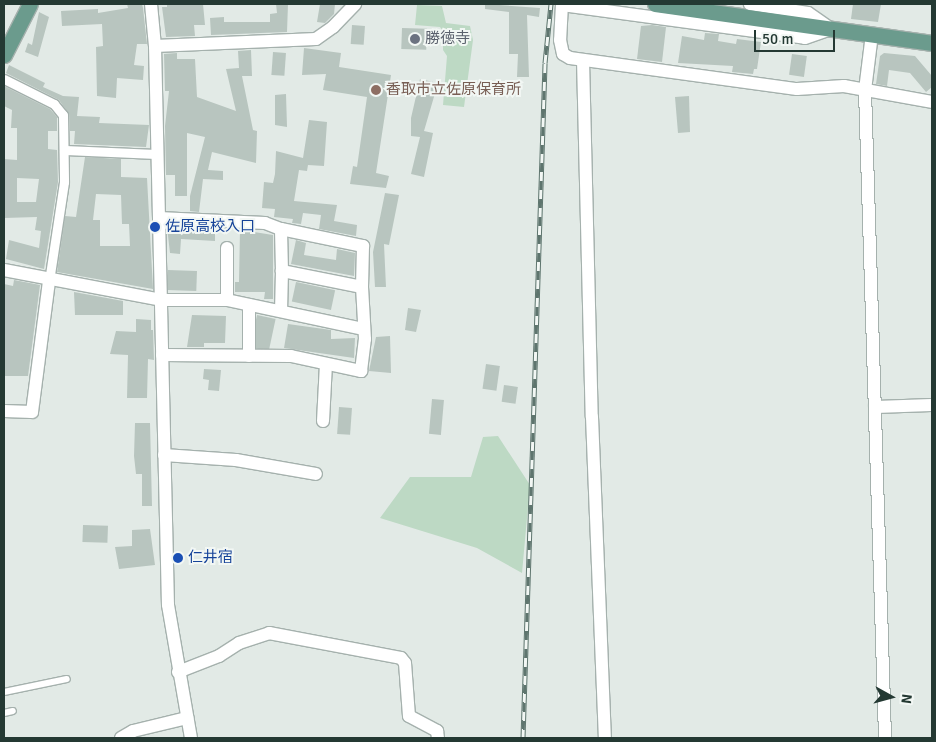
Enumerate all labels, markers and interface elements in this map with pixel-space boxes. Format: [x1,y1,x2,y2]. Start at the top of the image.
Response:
scale bar [756,20,837,52]
place label: 勝徳寺 [425,30,470,48]
text: 50 m [762,30,793,48]
marker: 勝徳寺 [409,33,421,45]
place label: 香取市立佐原保育所 [386,81,521,99]
marker: 香取市立佐原保育所 [370,84,382,96]
place label: 佐原高校入口 [165,218,255,236]
marker: 佐原高校入口 [149,221,161,233]
place label: 仁井宿 [188,549,233,567]
marker: 仁井宿 [172,552,184,564]
north arrow [866,672,916,722]
text: N [897,693,915,705]

